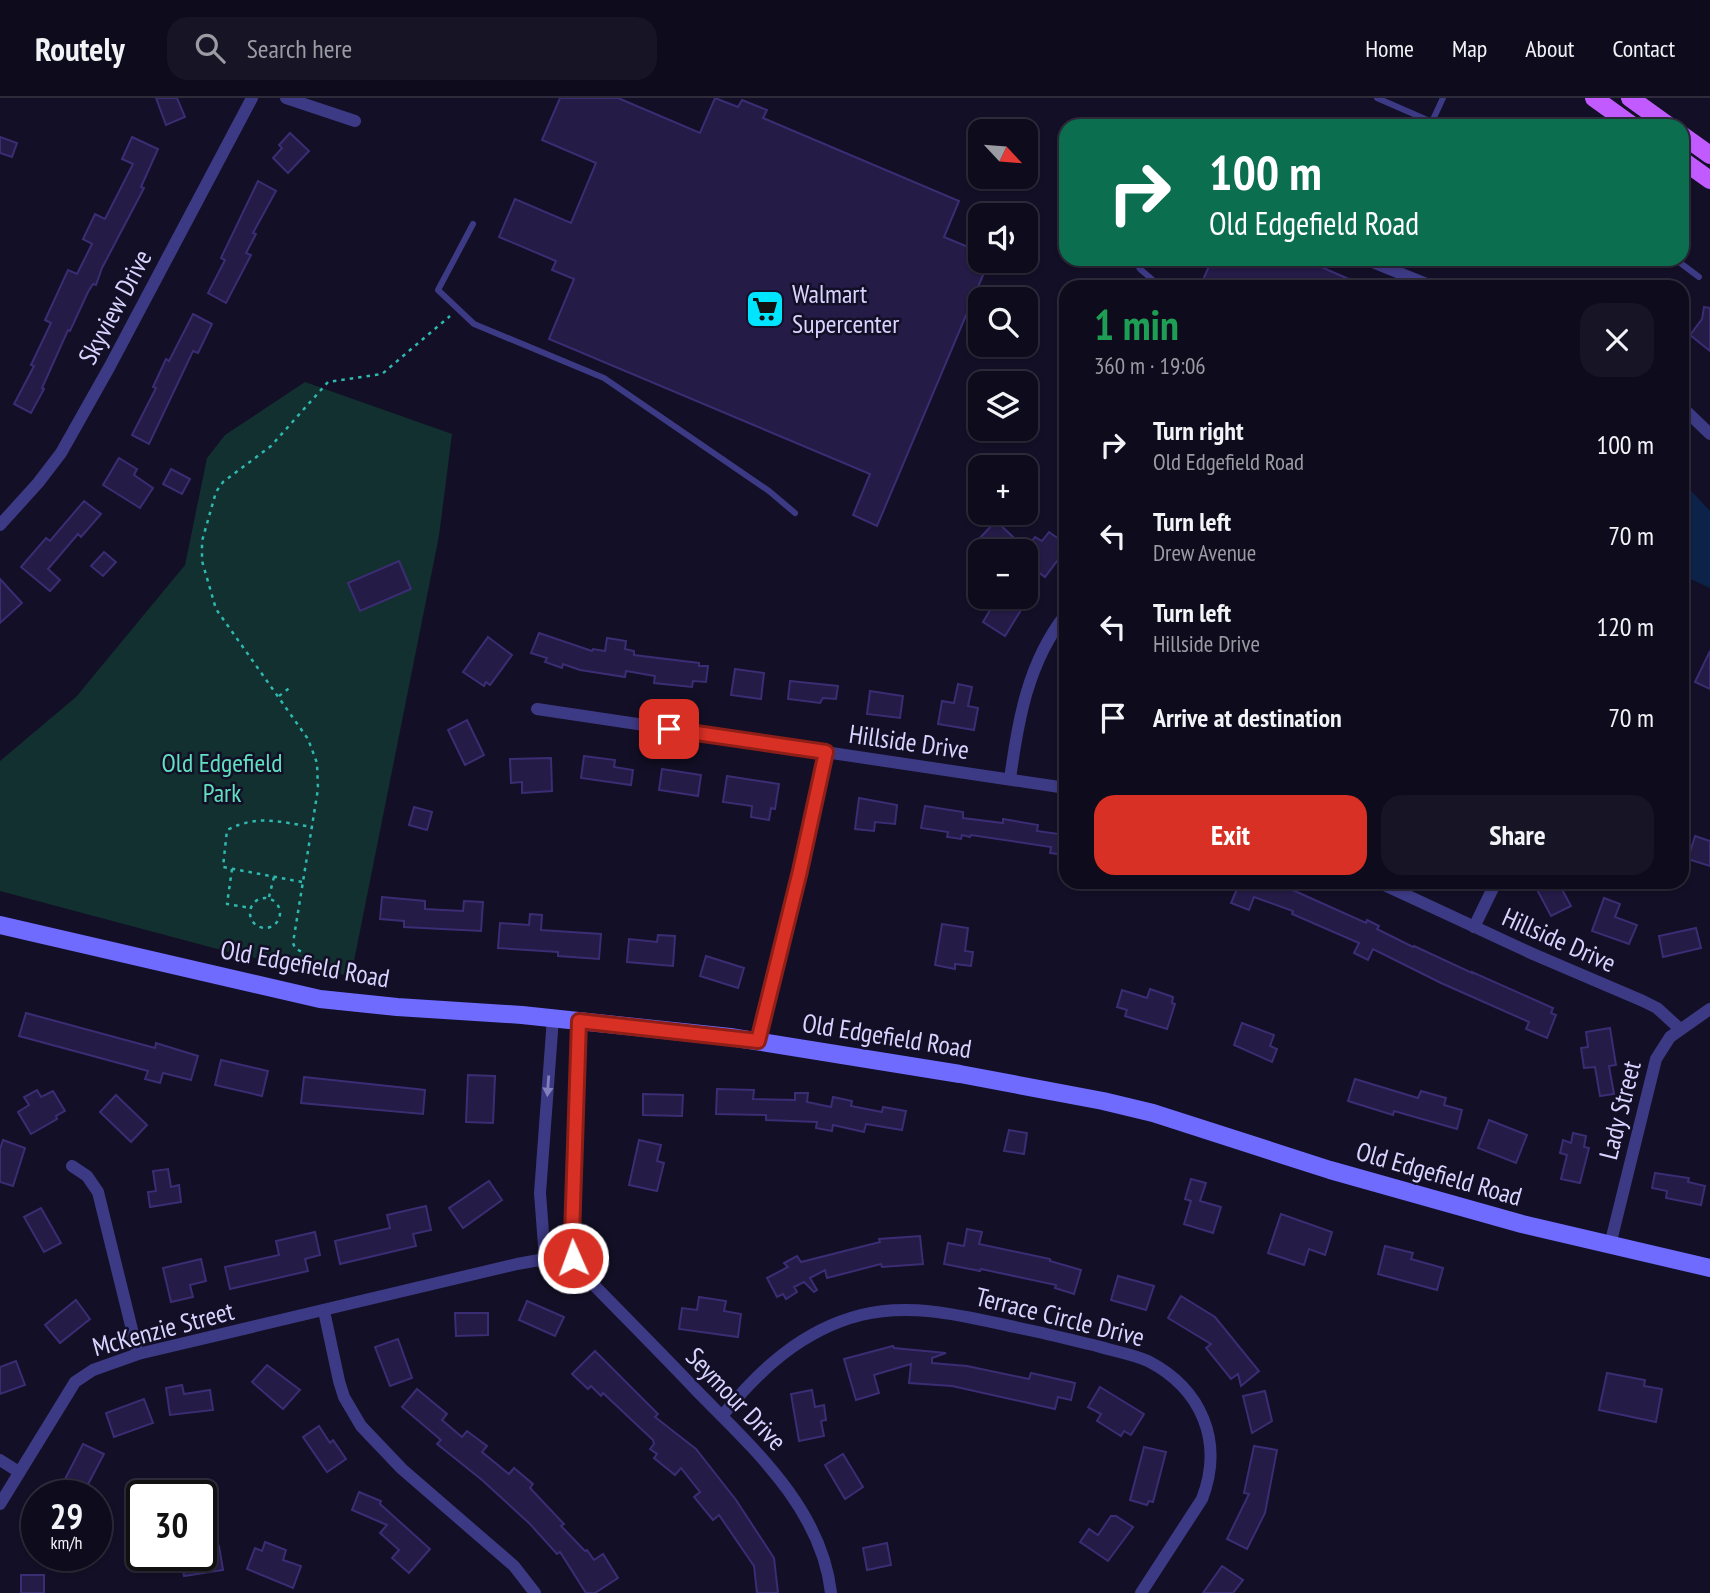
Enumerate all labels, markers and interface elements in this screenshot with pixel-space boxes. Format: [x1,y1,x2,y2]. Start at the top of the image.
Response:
search box [167,17,657,80]
text: Routely [35,27,125,70]
icon: search [191,29,229,67]
text: Search here [247,32,352,65]
text: Home [1365,33,1414,64]
text: Map [1452,33,1487,64]
text: About [1525,33,1574,64]
text: Contact [1612,33,1675,64]
north arrow [968,119,1038,189]
map controls [968,119,1038,609]
text: 100 m [1209,140,1322,204]
icon: right [1094,147,1185,238]
text: Old Edgefield Road [1209,202,1419,244]
button: sound [968,203,1038,273]
street label: Skyview Drive [71,244,159,370]
place label: Walmart Supercenter [792,277,899,340]
button: search [968,287,1038,357]
supermarket icon: Walmart Supercenter [744,288,786,330]
text: 1 min [1094,297,1179,352]
button: close [1580,303,1654,377]
text: 360 m · 19:06 [1094,351,1206,380]
button: layers [968,371,1038,441]
text: Turn right [1153,414,1244,447]
icon: right [1094,426,1132,464]
text: 100 m [1596,428,1654,461]
text: Old Edgefield Road [1153,447,1304,476]
button: + [968,455,1038,525]
text: Turn left [1153,505,1231,538]
icon: left [1094,517,1132,555]
text: 70 m [1608,519,1654,552]
text: Drew Avenue [1153,538,1256,567]
button: − [968,539,1038,609]
text: Turn left [1153,596,1231,629]
icon: left [1094,608,1132,646]
text: 120 m [1596,610,1654,643]
text: Hillside Drive [1153,629,1260,658]
pin [639,699,699,759]
icon: arrive [1094,699,1132,737]
text: Arrive at destination [1153,701,1342,734]
text: 70 m [1608,701,1654,734]
icon: arrive [650,710,688,748]
street label: Hillside Drive [847,717,971,766]
park label: Old Edgefield Park [162,746,282,809]
button: Exit [1094,795,1367,875]
button: Share [1381,795,1654,875]
street label: Hillside Drive [1497,900,1621,979]
street label: Old Edgefield Road [218,932,392,995]
street label: Old Edgefield Road [800,1006,974,1065]
street label: Lady Street [1591,1057,1648,1163]
one-way arrow [542,1075,553,1097]
street label: Old Edgefield Road [1353,1134,1526,1213]
position arrow [536,1221,610,1295]
street label: Terrace Circle Drive [972,1280,1148,1353]
street label: McKenzie Street [89,1294,237,1363]
street label: Seymour Drive [679,1340,794,1457]
speed limit sign: 30 [126,1480,217,1571]
text: 29 [50,1493,83,1539]
text: km/h [51,1531,82,1554]

